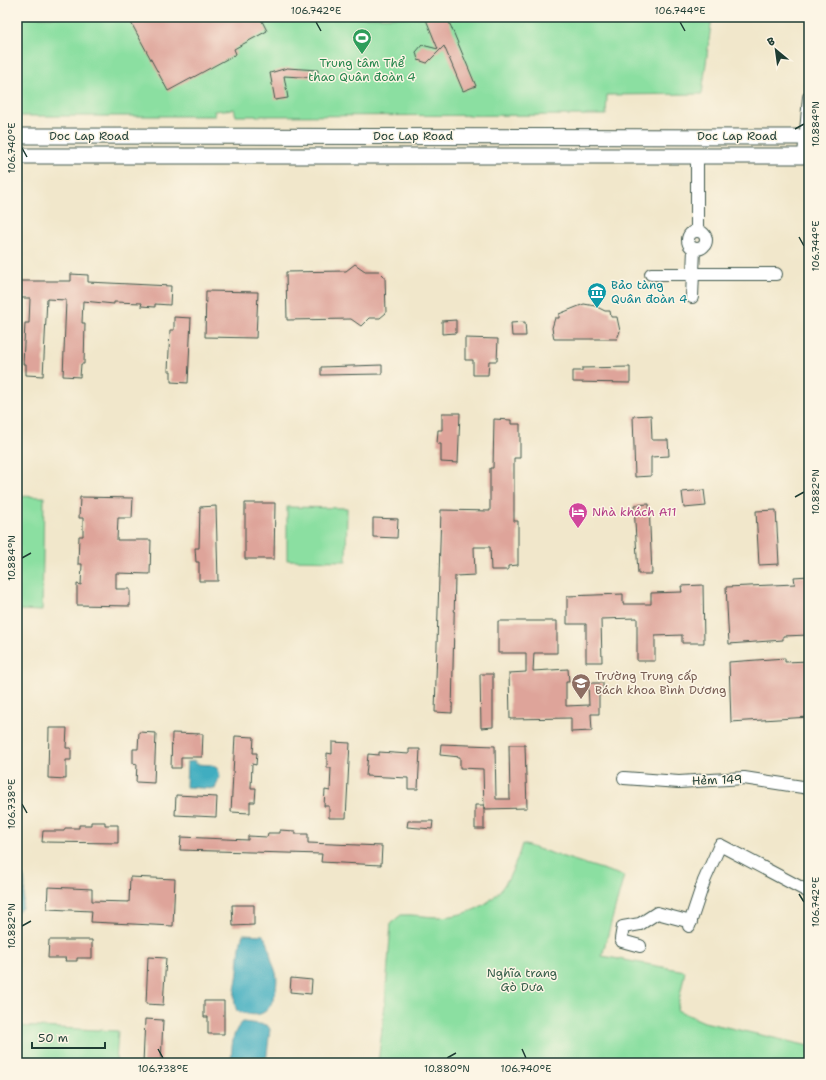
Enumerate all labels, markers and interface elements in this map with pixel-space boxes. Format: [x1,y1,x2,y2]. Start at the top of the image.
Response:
text: 106.742°E [291,4,341,17]
text: 106.744°E [655,4,705,17]
sports icon: Trung tâm Thể thao Quân đoàn 4 [351,27,373,55]
north arrow [756,30,796,70]
text: B [765,33,778,50]
place label: Trung tâm Thể thao Quân đoàn 4 [308,55,416,85]
text: 10.884°N [809,101,822,147]
text: 106.740°E [5,122,18,174]
street label: Doc Lap Road [49,128,129,144]
street label: Doc Lap Road [373,128,453,144]
street label: Doc Lap Road [697,128,777,144]
text: 106.744°E [809,221,822,271]
place label: Bảo tàng Quân đoàn 4 [611,277,687,307]
museum icon: Bảo tàng Quân đoàn 4 [586,281,608,309]
text: 10.882°N [809,469,822,515]
hotel icon: Nhà khách A11 [567,501,589,529]
place label: Nhà khách A11 [592,504,676,520]
text: 10.884°N [5,535,18,581]
place label: Trường Trung cấp Bách khoa Bình Dương [595,668,726,698]
school or university icon: Trường Trung cấp Bách khoa Bình Dương [570,672,592,700]
street label: Hẻm 149 [691,771,743,789]
text: 106.738°E [5,779,18,829]
text: 106.742°E [809,877,822,927]
text: 10.882°N [5,903,18,949]
park label: Nghĩa trang Gò Dưa [487,965,557,995]
scale bar [32,1024,105,1050]
text: 50 m [38,1030,68,1046]
text: 106.738°E [138,1062,188,1075]
text: 10.880°N [424,1062,470,1075]
text: 106.740°E [500,1062,552,1075]

